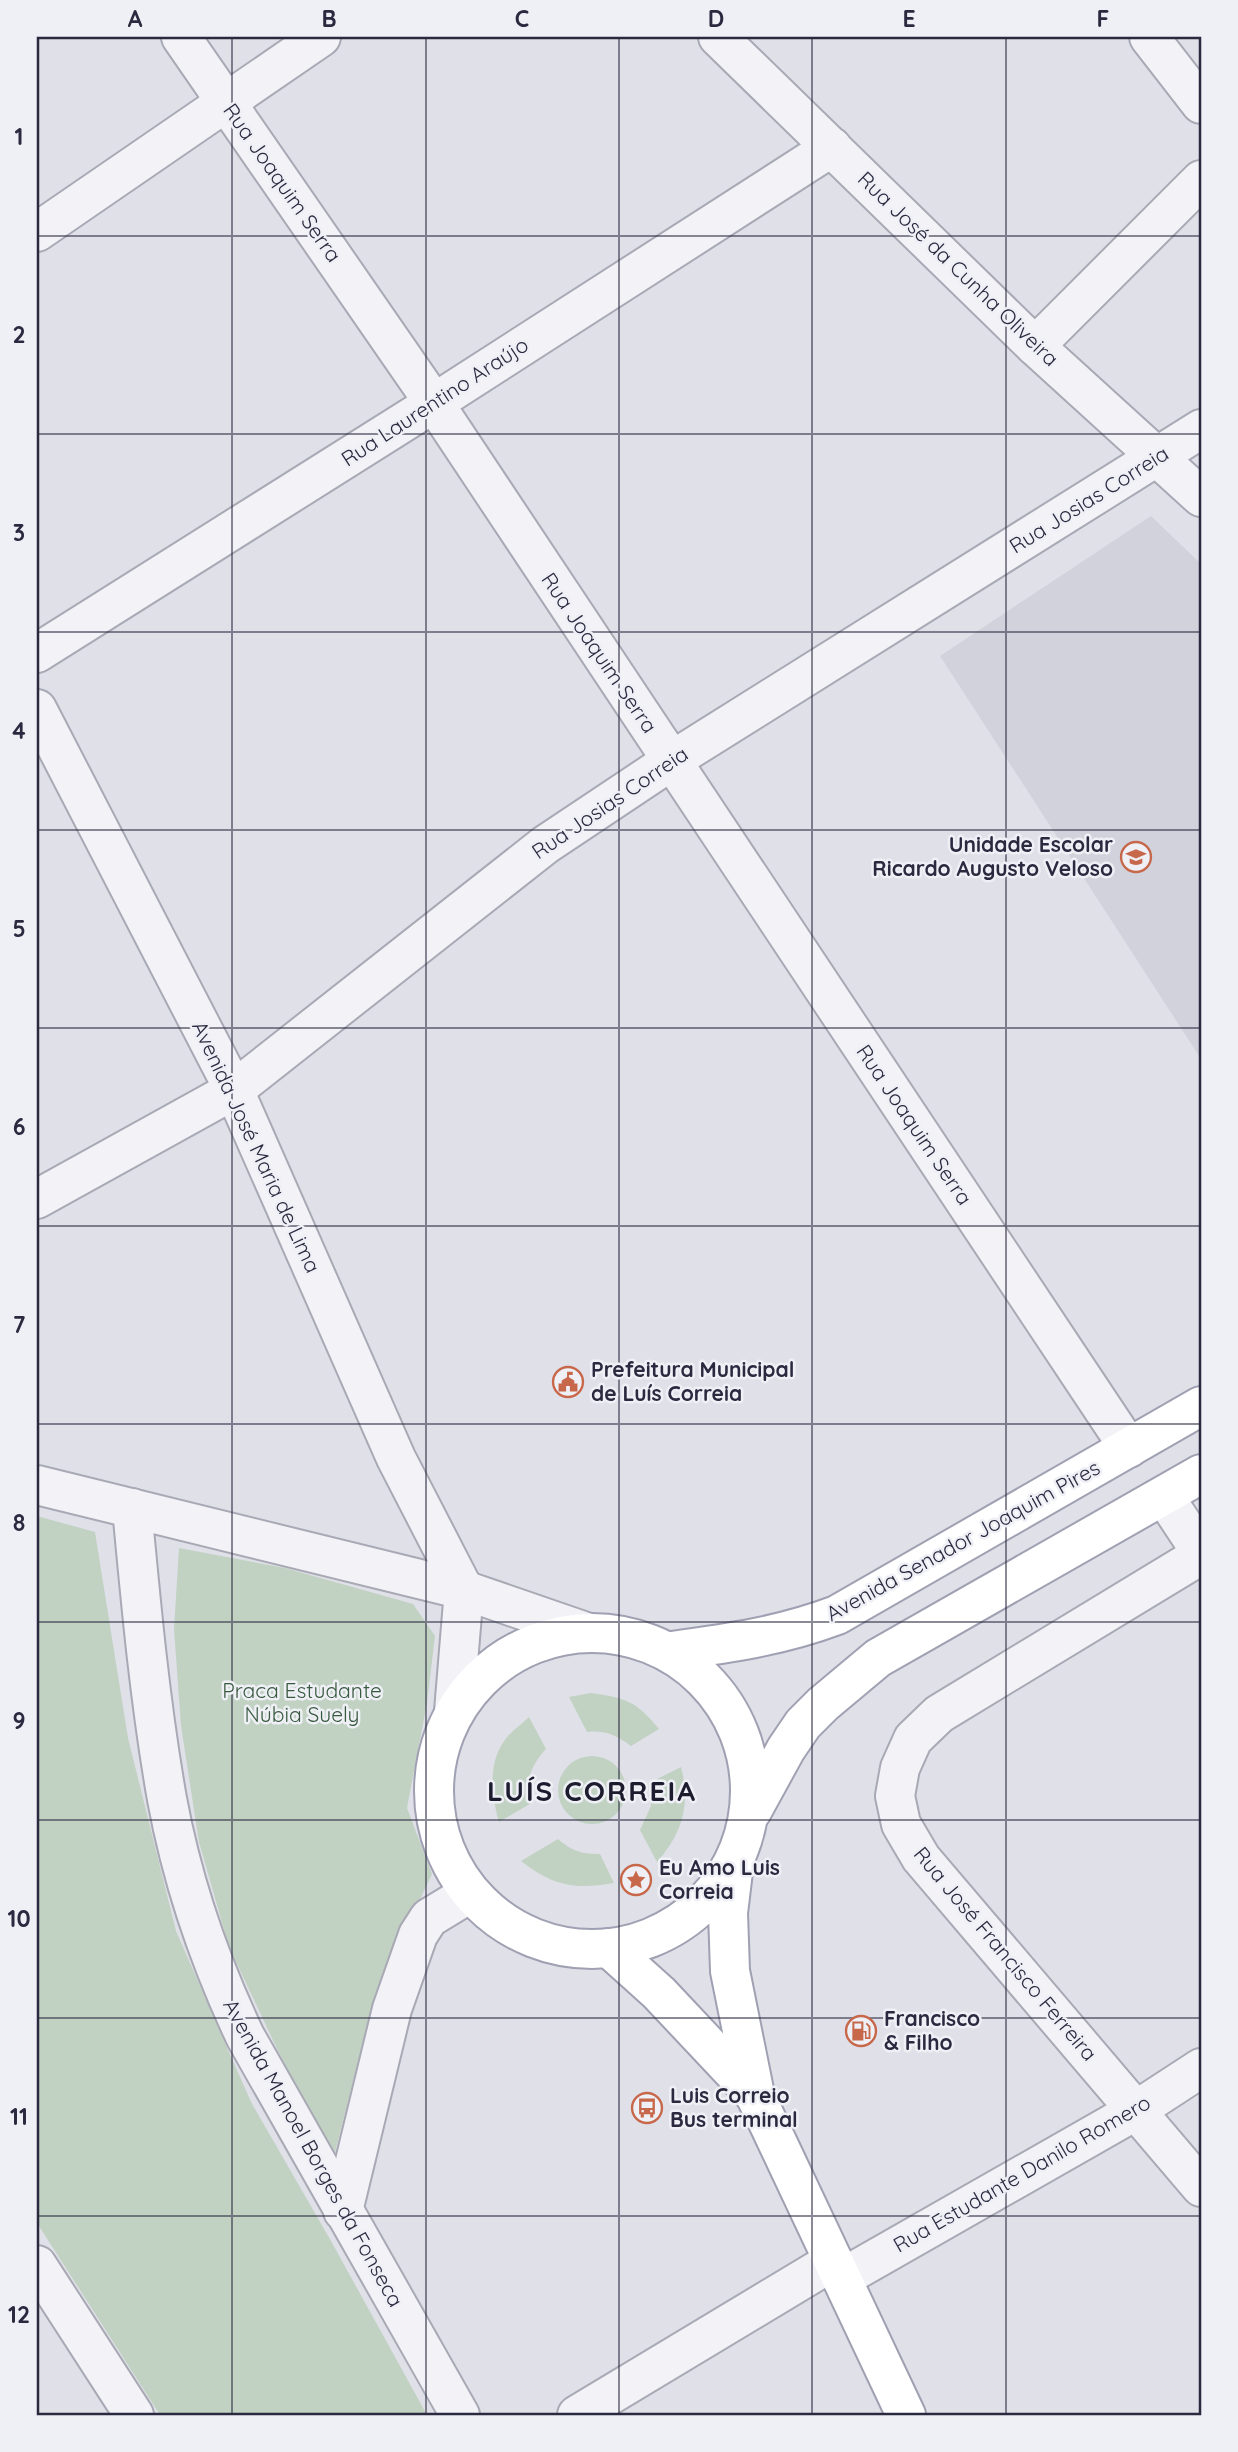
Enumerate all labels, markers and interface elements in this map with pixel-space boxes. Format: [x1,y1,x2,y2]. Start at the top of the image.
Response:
text: A [128,4,143,33]
text: B [321,4,337,33]
text: C [515,4,529,33]
text: D [708,4,724,33]
text: E [902,4,916,33]
text: F [1097,4,1109,33]
street label: Rua Joaquim Serra [218,98,347,267]
text: 1 [15,122,23,151]
street label: Rua José da Cunha Oliveira [853,165,1065,371]
text: 2 [12,320,26,349]
street label: Rua Laurentino Araújo [336,331,533,471]
street label: Rua Josias Correia [1004,440,1173,559]
text: 3 [13,518,25,547]
street label: Rua Joaquim Serra [536,567,663,738]
text: 4 [12,716,26,745]
street label: Rua Josias Correia [526,740,692,864]
place label: Unidade Escolar Ricardo Augusto Veloso [872,831,1113,881]
school or university icon: Unidade Escolar Ricardo Augusto Veloso [1119,840,1153,874]
text: 5 [12,914,26,943]
street label: Avenida José Maria de Lima [187,1017,327,1277]
street label: Rua Joaquim Serra [851,1039,978,1210]
text: 6 [13,1112,25,1141]
text: 7 [13,1310,26,1339]
place label: Prefeitura Municipal de Luís Correia [591,1356,794,1406]
public building icon: Prefeitura Municipal de Luís Correia [551,1365,585,1399]
street label: Avenida Senador Joaquim Pires [821,1454,1104,1626]
text: 8 [13,1508,25,1537]
park label: Praca Estudante Núbia Suely [222,1677,382,1727]
text: 9 [12,1706,26,1735]
district label: LUÍS CORREIA [487,1773,697,1808]
street label: Rua José Francisco Ferreira [909,1841,1103,2066]
place label: Eu Amo Luis Correia [659,1854,780,1904]
place icon: Eu Amo Luis Correia [619,1863,653,1897]
text: 10 [7,1904,31,1933]
street label: Avenida Manoel Borges da Fonseca [218,1994,410,2311]
place label: Francisco & Filho [884,2005,980,2055]
fuel station icon: Francisco & Filho [844,2014,878,2048]
place label: Luis Correio Bus terminal [670,2082,798,2132]
street label: Rua Estudante Danilo Romero [888,2089,1155,2258]
bus stop icon: Luis Correio Bus terminal [630,2091,664,2125]
text: 11 [10,2102,28,2131]
text: 12 [8,2300,30,2329]

